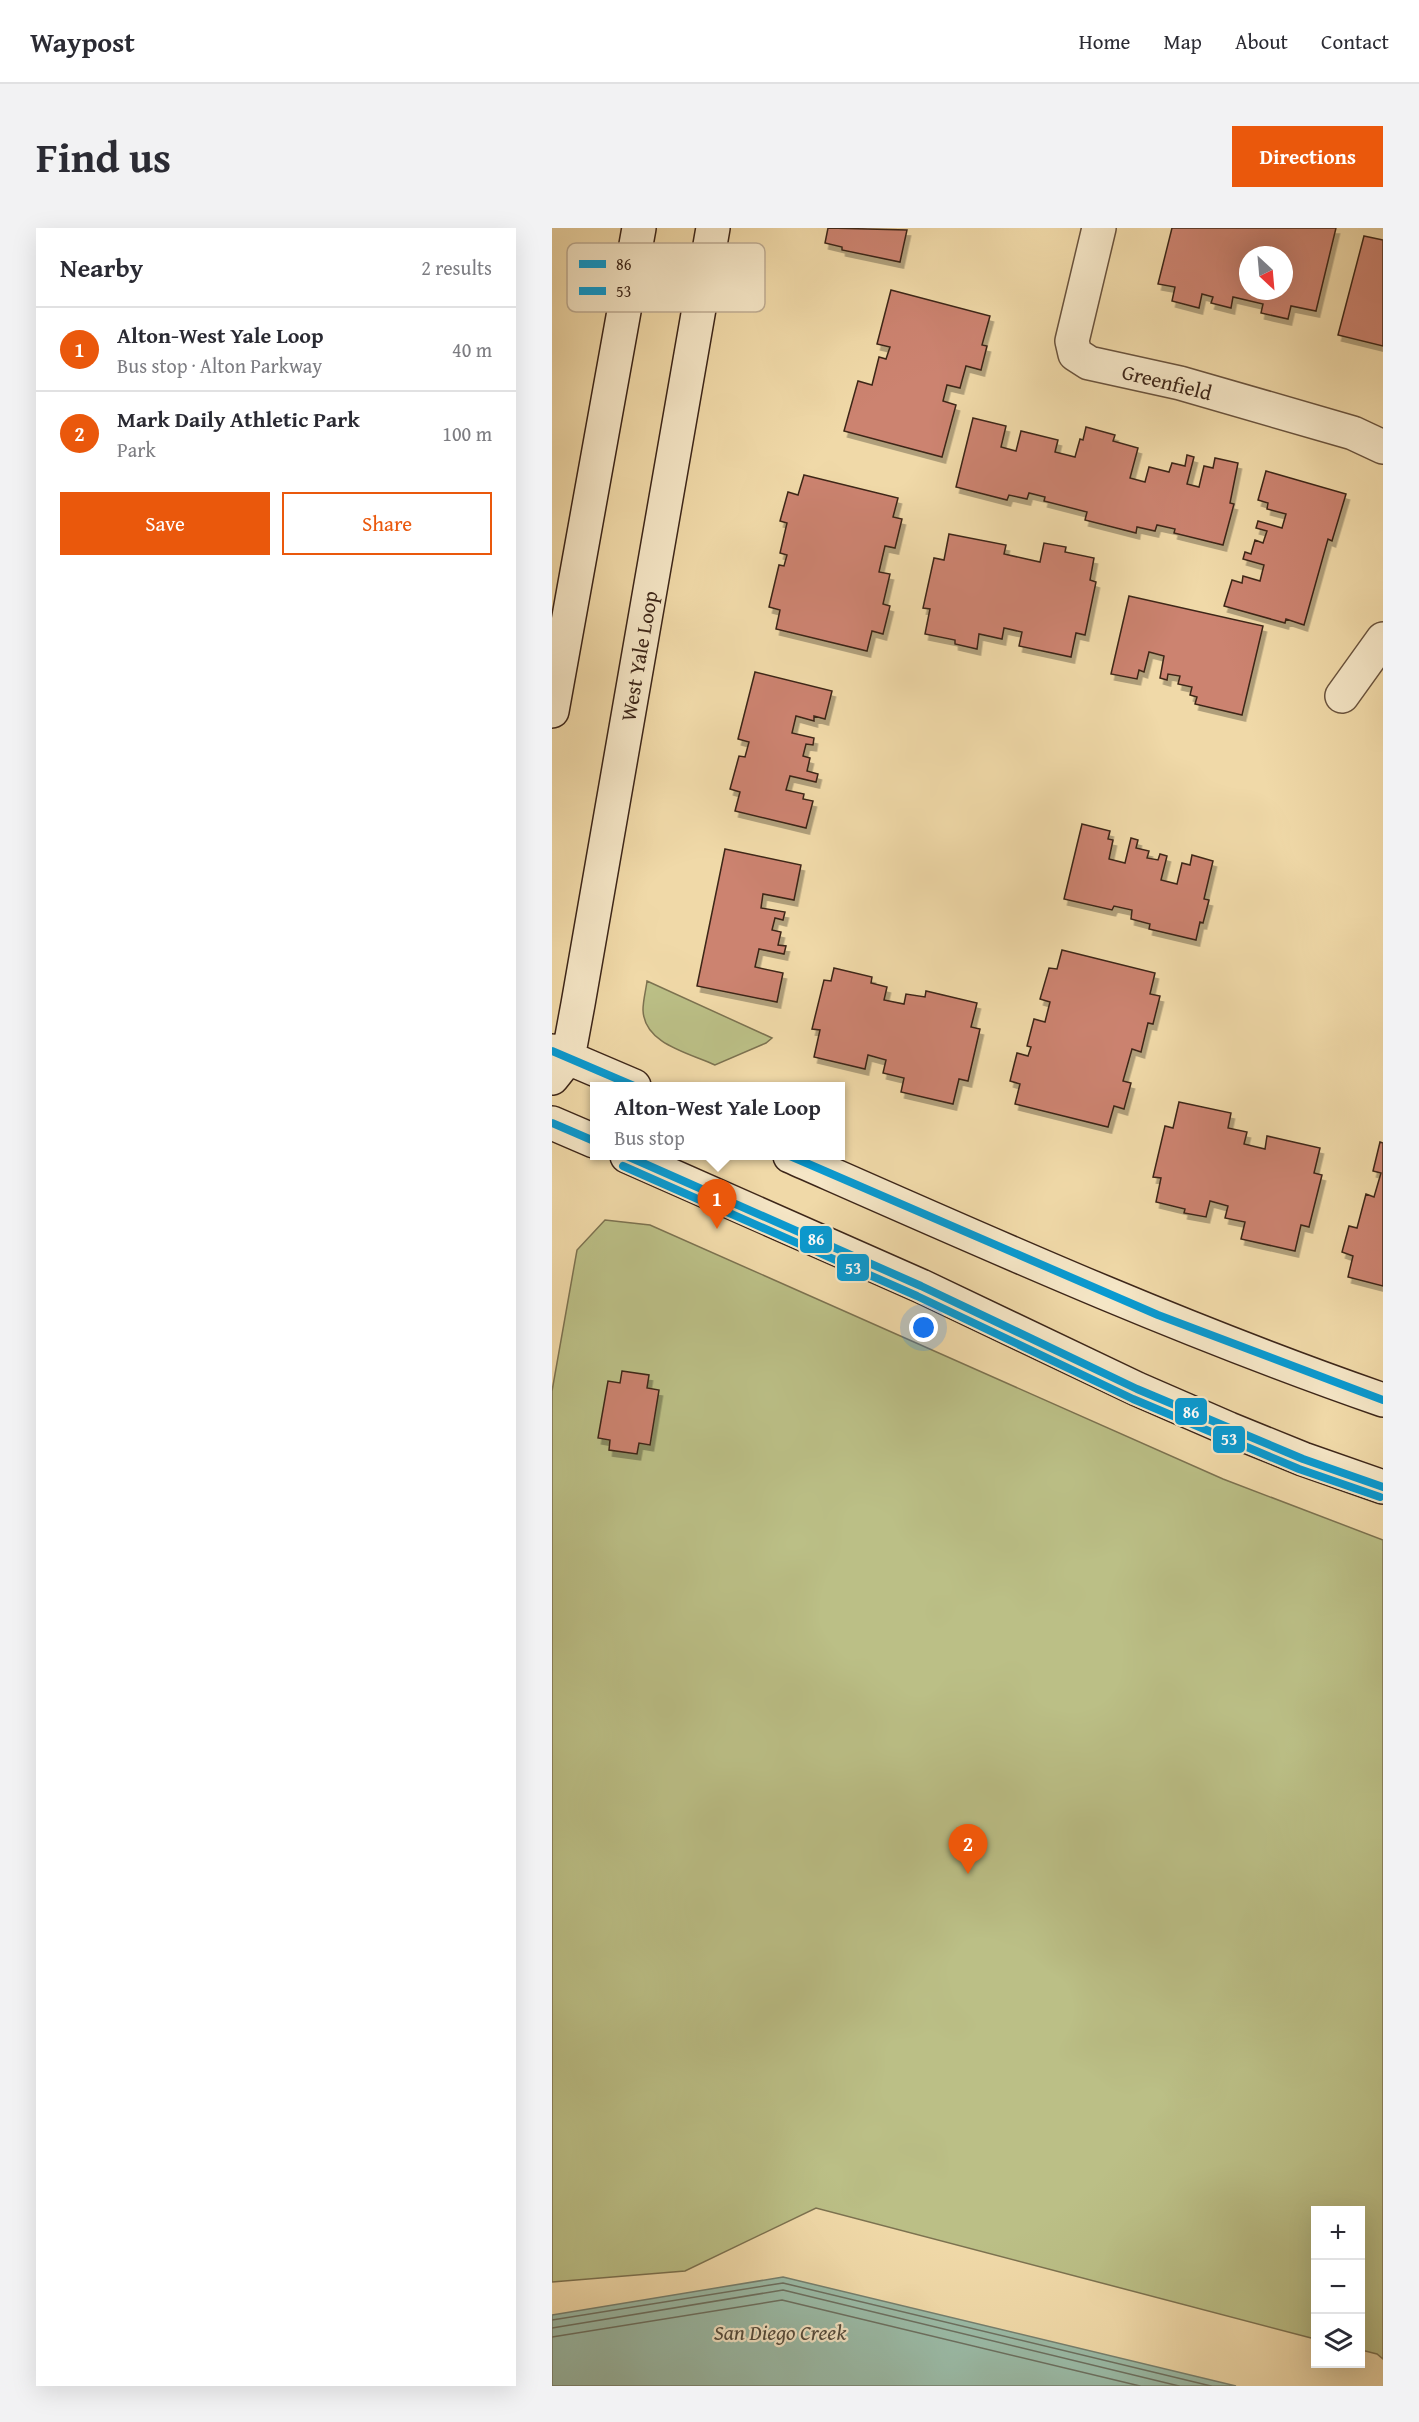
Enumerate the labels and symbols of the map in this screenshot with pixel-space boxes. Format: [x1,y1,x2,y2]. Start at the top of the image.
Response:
legend [567,243,765,312]
north arrow [1239,246,1293,300]
text: 86 [616,252,632,276]
text: 53 [616,279,631,303]
street label: Greenfield [1119,356,1216,408]
street label: West Yale Loop [612,588,666,724]
pin: 1 [698,1180,736,1229]
line badge: 86 [799,1225,833,1254]
text: 86 [808,1227,824,1251]
line badge: 53 [836,1253,870,1282]
text: 53 [845,1256,861,1280]
your location [909,1313,938,1342]
line badge: 86 [1174,1397,1208,1426]
text: 86 [1183,1400,1199,1424]
line badge: 53 [1212,1425,1246,1454]
text: 53 [1221,1427,1237,1451]
pin: 2 [948,1824,988,1874]
water label: San Diego Creek [714,2316,847,2348]

